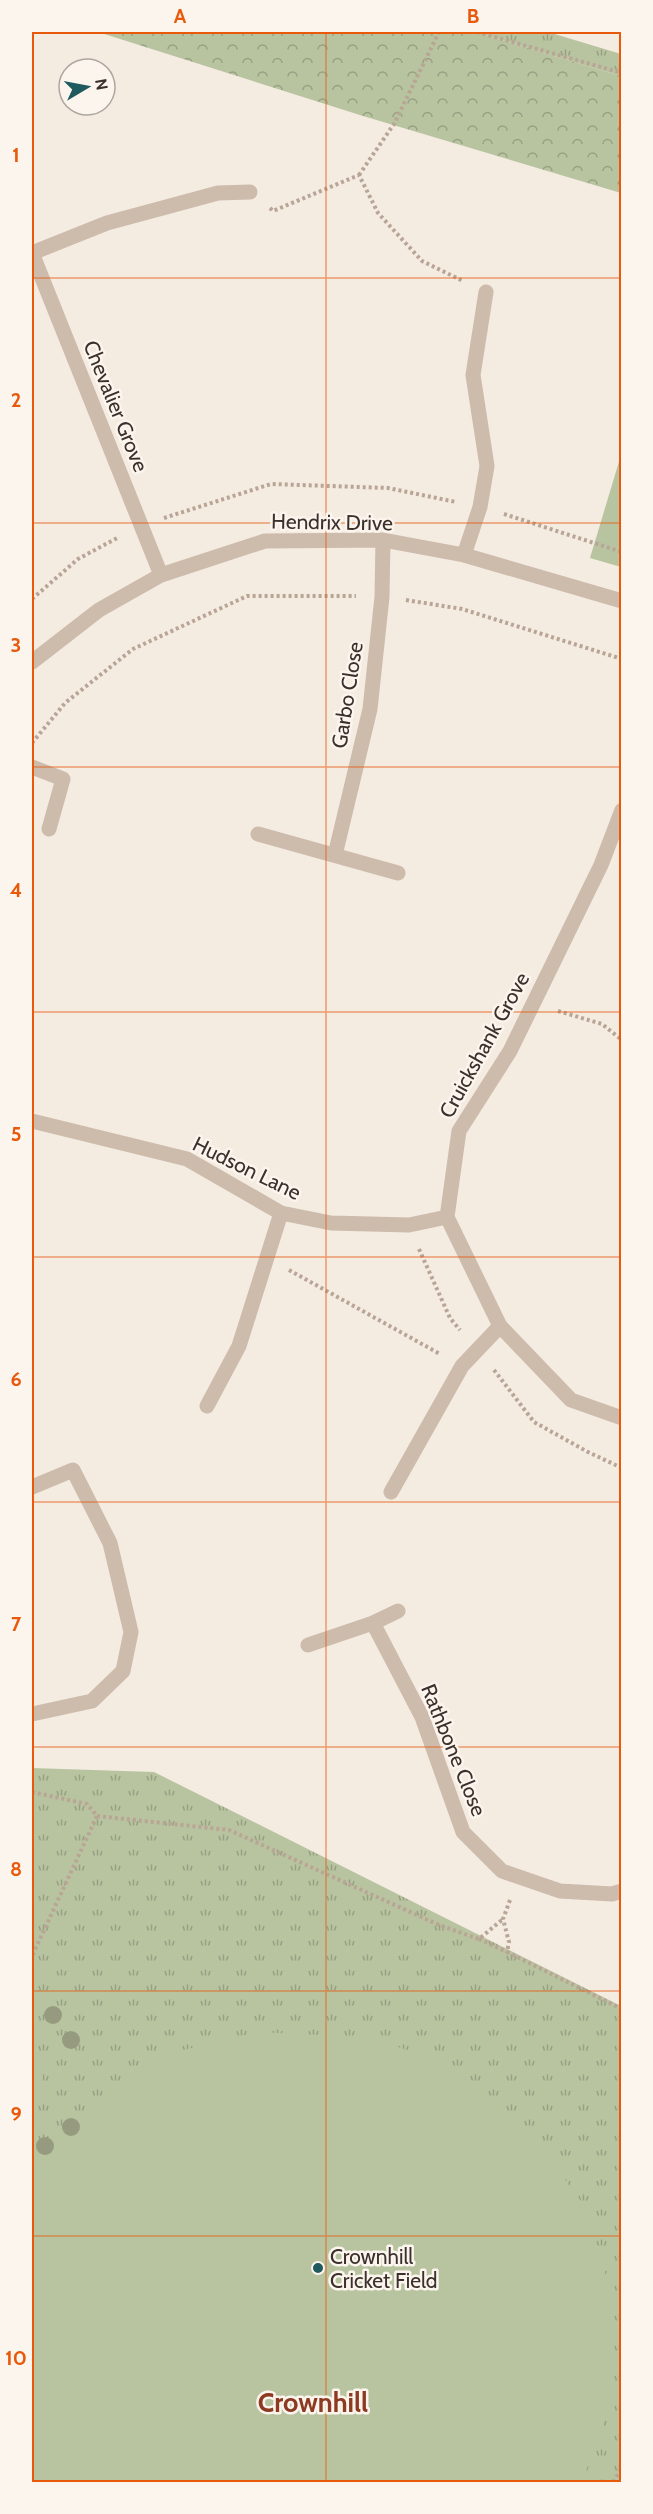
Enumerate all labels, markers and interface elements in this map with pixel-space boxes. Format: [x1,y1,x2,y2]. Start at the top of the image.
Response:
text: A [174,4,187,28]
text: B [467,4,479,28]
north arrow [57,57,117,117]
text: N [91,77,112,92]
text: 1 [12,143,20,167]
street label: Chevalier Grove [78,337,154,476]
text: 2 [11,388,21,412]
street label: Hendrix Drive [271,508,393,536]
text: 3 [11,633,21,657]
street label: Garbo Close [326,640,368,750]
text: 4 [10,878,22,902]
street label: Cruickshank Grove [434,968,534,1122]
text: 5 [11,1122,21,1146]
street label: Hudson Lane [189,1131,305,1205]
text: 6 [10,1367,22,1391]
text: 7 [11,1612,22,1636]
street label: Rathbone Close [416,1680,492,1820]
text: 8 [10,1857,22,1881]
text: 9 [10,2102,22,2126]
place label: Crownhill Cricket Field [330,2244,437,2293]
marker: Crownhill Cricket Field [311,2261,325,2275]
text: 10 [5,2346,27,2370]
district label: Crownhill [258,2386,368,2419]

